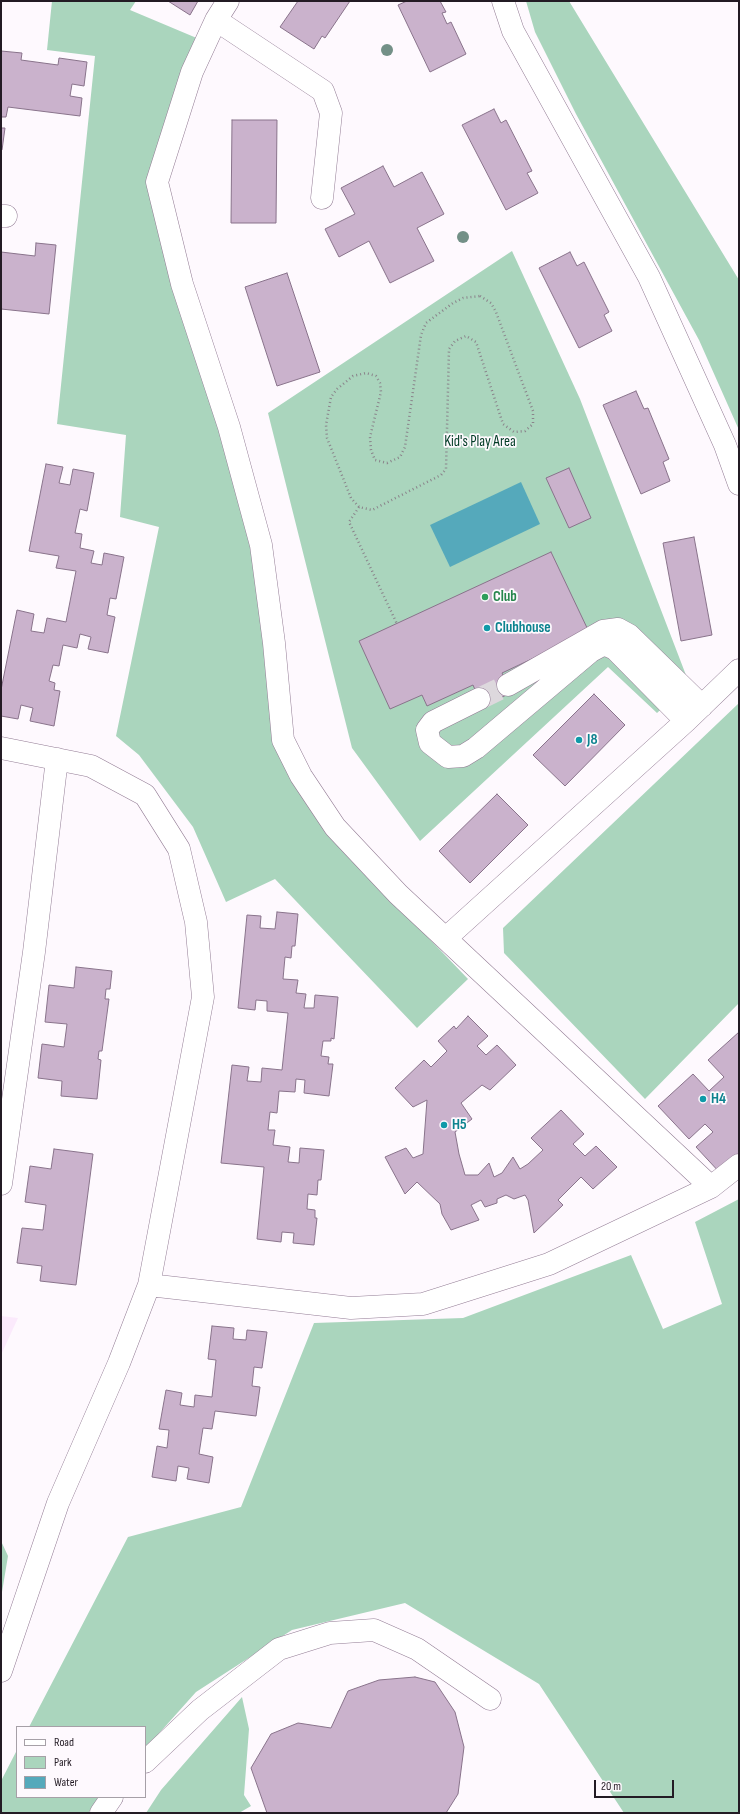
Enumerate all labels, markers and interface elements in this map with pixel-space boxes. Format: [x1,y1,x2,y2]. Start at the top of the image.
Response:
park label: Kid's Play Area [444,433,516,451]
place label: Club [493,588,517,606]
marker: Club [480,592,490,602]
place label: Clubhouse [495,619,551,637]
marker: Clubhouse [482,623,492,633]
place label: J8 [587,731,597,749]
marker: J8 [574,735,584,745]
place label: H4 [711,1090,726,1108]
marker: H4 [698,1094,708,1104]
place label: H5 [452,1116,467,1134]
marker: H5 [439,1120,449,1130]
legend [16,1726,146,1798]
text: Road [54,1735,74,1750]
text: Park [54,1755,72,1770]
scale bar [596,1772,676,1798]
text: Water [54,1775,78,1790]
text: 20 m [601,1779,621,1794]

